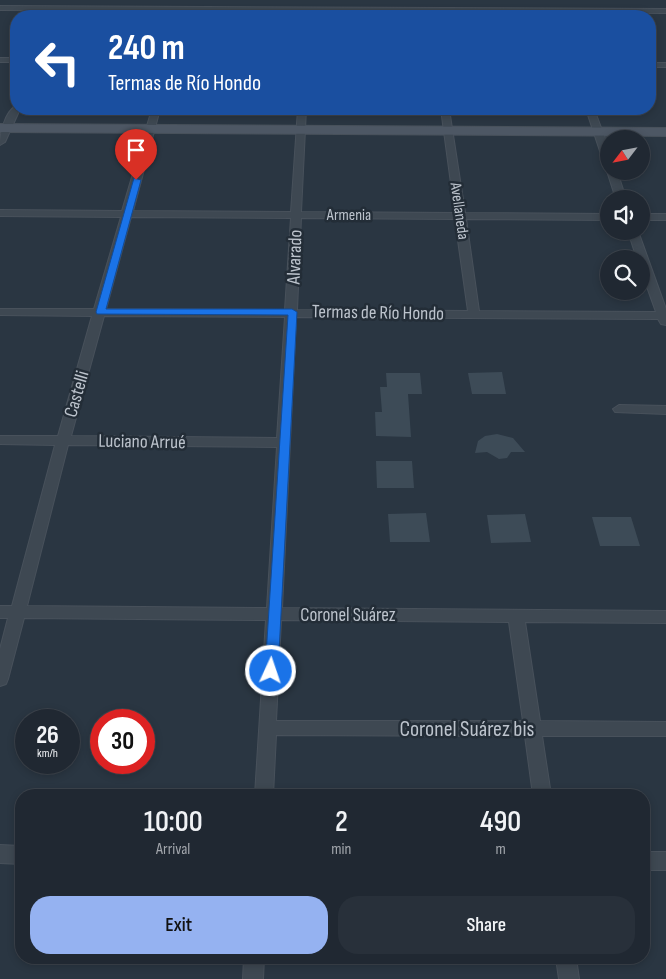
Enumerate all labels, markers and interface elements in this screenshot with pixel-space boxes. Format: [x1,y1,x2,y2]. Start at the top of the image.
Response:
text: 240 m [108,27,185,70]
icon: left [25,30,90,95]
text: Termas de Río Hondo [108,70,261,97]
pin [115,129,157,180]
north arrow [600,130,650,180]
map controls [600,130,650,300]
icon: arrive [122,136,150,164]
street label: Avellaneda [445,180,472,241]
button: sound [600,190,650,240]
street label: Armenia [326,206,371,225]
street label: Alvarado [283,229,307,286]
button: search [600,250,650,300]
street label: Termas de Río Hondo [312,300,444,326]
street label: Castelli [59,368,95,420]
street label: Luciano Arrué [98,430,186,454]
street label: Coronel Suárez [300,604,396,627]
position arrow [244,644,296,696]
speed limit sign: 30 [90,709,155,774]
street label: Coronel Suárez bis [400,716,535,743]
text: 26 [36,720,59,751]
text: km/h [37,746,58,761]
text: 10:00 [144,804,203,840]
text: 2 [335,804,348,840]
text: 490 [480,804,521,840]
text: Arrival [156,840,190,859]
text: min [331,840,351,859]
text: m [496,840,506,859]
button: Exit [30,896,328,954]
button: Share [338,896,635,954]

